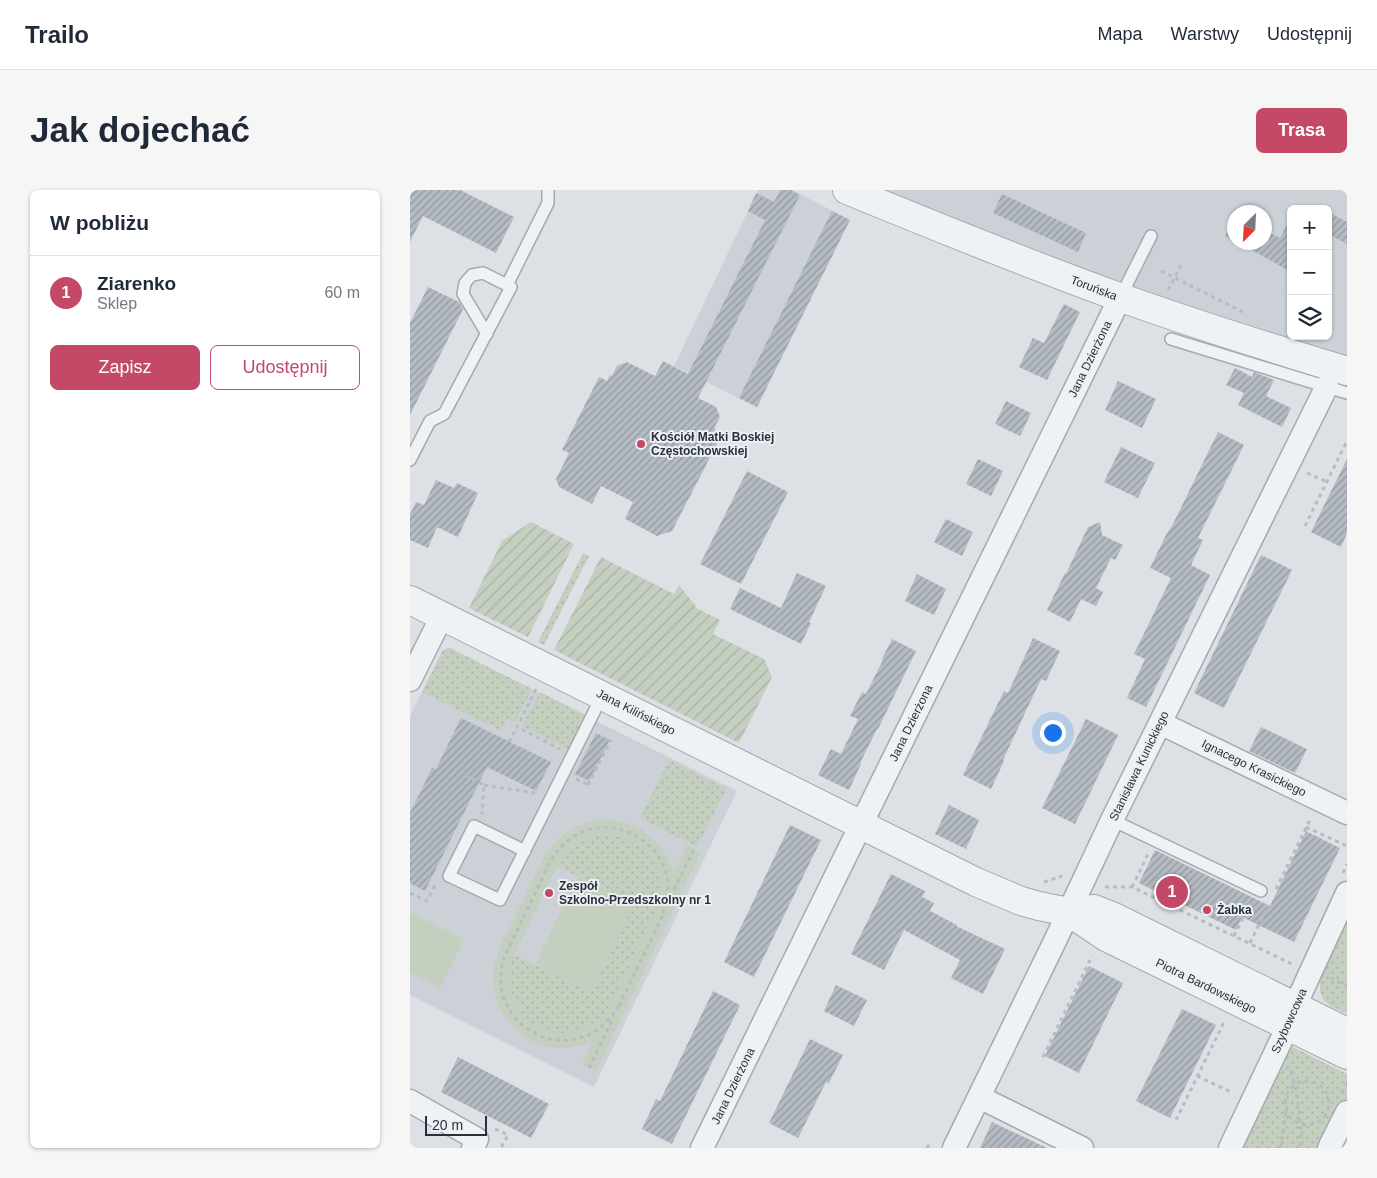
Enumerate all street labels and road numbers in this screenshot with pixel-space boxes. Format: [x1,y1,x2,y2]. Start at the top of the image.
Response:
street label: Toruńska [1069,273,1120,303]
street label: Jana Dzierżona [1065,318,1115,400]
street label: Jana Dzierżona [886,682,936,764]
street label: Jana Kilińskiego [594,686,678,738]
street label: Stanisława Kunickiego [1106,709,1172,823]
street label: Ignacego Krasickiego [1199,737,1309,800]
street label: Piotra Bardowskiego [1153,956,1259,1017]
street label: Szybowcowa [1268,986,1310,1056]
street label: Jana Dzierżona [708,1045,758,1127]

